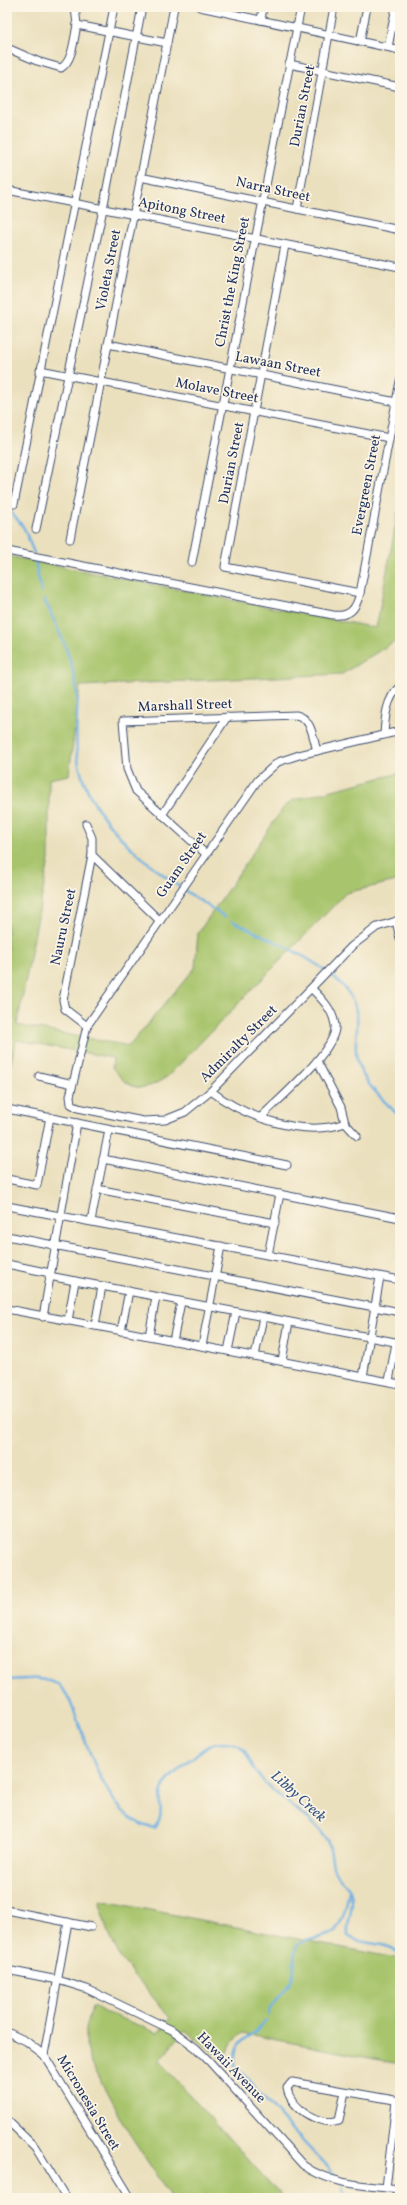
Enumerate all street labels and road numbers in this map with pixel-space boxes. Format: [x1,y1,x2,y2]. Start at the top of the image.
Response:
street label: Durian Street [286,63,320,149]
street label: Narra Street [234,173,312,207]
street label: Apitong Street [137,193,227,229]
street label: Christ the King Street [211,215,255,349]
street label: Violeta Street [92,228,126,312]
street label: Lawaan Street [233,347,323,383]
street label: Molave Street [174,374,260,408]
street label: Durian Street [215,420,249,506]
street label: Evergreen Street [348,433,386,537]
street label: Marshall Street [137,695,233,717]
street label: Guam Street [152,828,212,902]
street label: Nauru Street [47,887,81,967]
street label: Admiralty Street [196,1001,282,1087]
street label: Hawaii Avenue [192,2028,270,2108]
street label: Micronesia Street [52,2052,124,2154]

